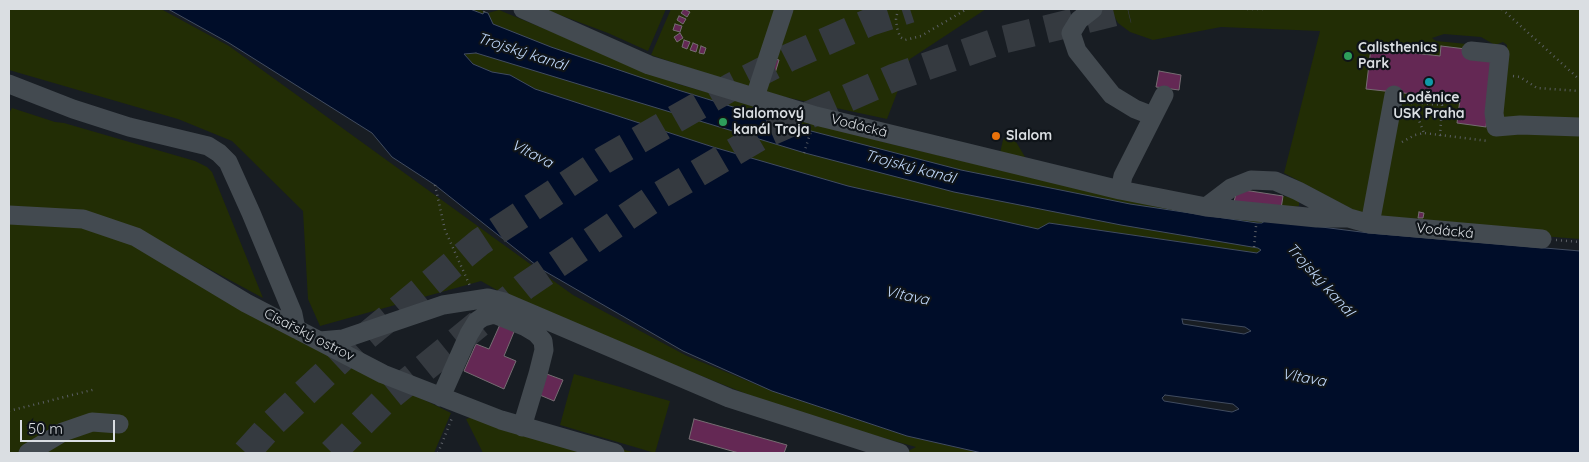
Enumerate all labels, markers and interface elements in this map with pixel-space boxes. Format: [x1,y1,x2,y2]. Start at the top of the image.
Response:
water label: Trojský kanál [475,29,569,75]
place label: Calisthenics Park [1358,40,1437,72]
marker: Calisthenics Park [1342,50,1354,62]
marker: Loděnice USK Praha [1423,76,1435,88]
place label: Loděnice USK Praha [1393,90,1465,122]
place label: Slalomový kanál Troja [733,106,810,138]
street label: Vodácká [829,111,889,141]
marker: Slalomový kanál Troja [717,116,729,128]
place label: Slalom [1006,128,1052,144]
marker: Slalom [990,130,1002,142]
water label: Vltava [508,136,556,172]
water label: Trojský kanál [863,146,957,188]
street label: Vodácká [1415,220,1475,242]
water label: Trojský kanál [1282,240,1358,320]
water label: Vltava [883,283,931,309]
street label: Císařský ostrov [261,305,357,365]
water label: Vltava [1281,365,1327,391]
scale bar [22,410,118,442]
text: 50 m [28,419,63,438]

